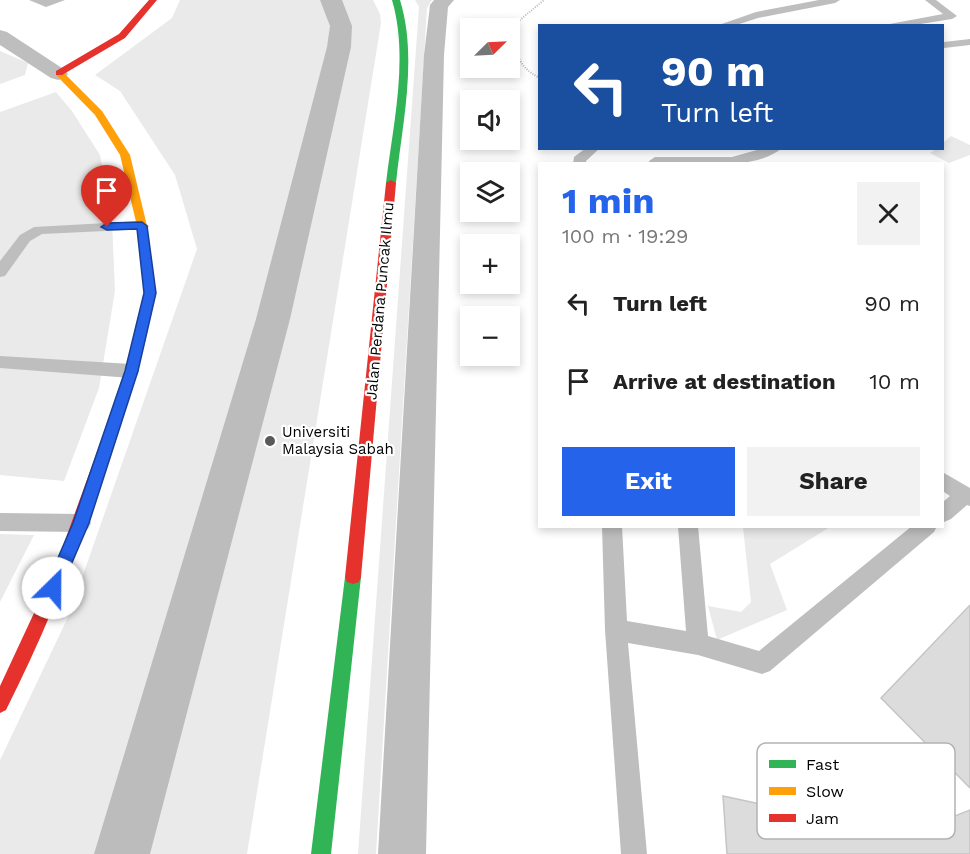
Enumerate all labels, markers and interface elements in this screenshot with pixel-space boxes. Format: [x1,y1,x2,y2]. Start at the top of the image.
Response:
north arrow [460,18,520,78]
map controls [460,18,520,366]
text: 90 m [661,47,765,96]
icon: left [562,48,640,126]
button: sound [460,90,520,150]
text: Turn left [661,97,773,129]
button: layers [460,162,520,222]
pin [81,165,132,227]
icon: arrive [90,174,123,207]
text: 1 min [562,180,654,222]
button: close [857,182,920,245]
street label: Jalan Perdana Puncak Ilmu [362,201,398,401]
text: 100 m · 19:29 [562,224,688,248]
button: + [460,234,520,294]
icon: left [562,287,595,320]
text: Turn left [613,291,707,316]
text: 90 m [864,291,920,316]
button: − [460,306,520,366]
icon: arrive [562,365,595,398]
text: Arrive at destination [613,369,836,394]
text: 10 m [869,369,920,394]
place label: Universiti Malaysia Sabah [282,423,394,458]
marker: Universiti Malaysia Sabah [263,434,277,448]
button: Exit [562,447,735,516]
button: Share [747,447,920,516]
position arrow [21,556,85,620]
legend [757,743,955,839]
text: Fast [806,755,839,774]
text: Slow [806,782,844,801]
text: Jam [806,809,839,828]

